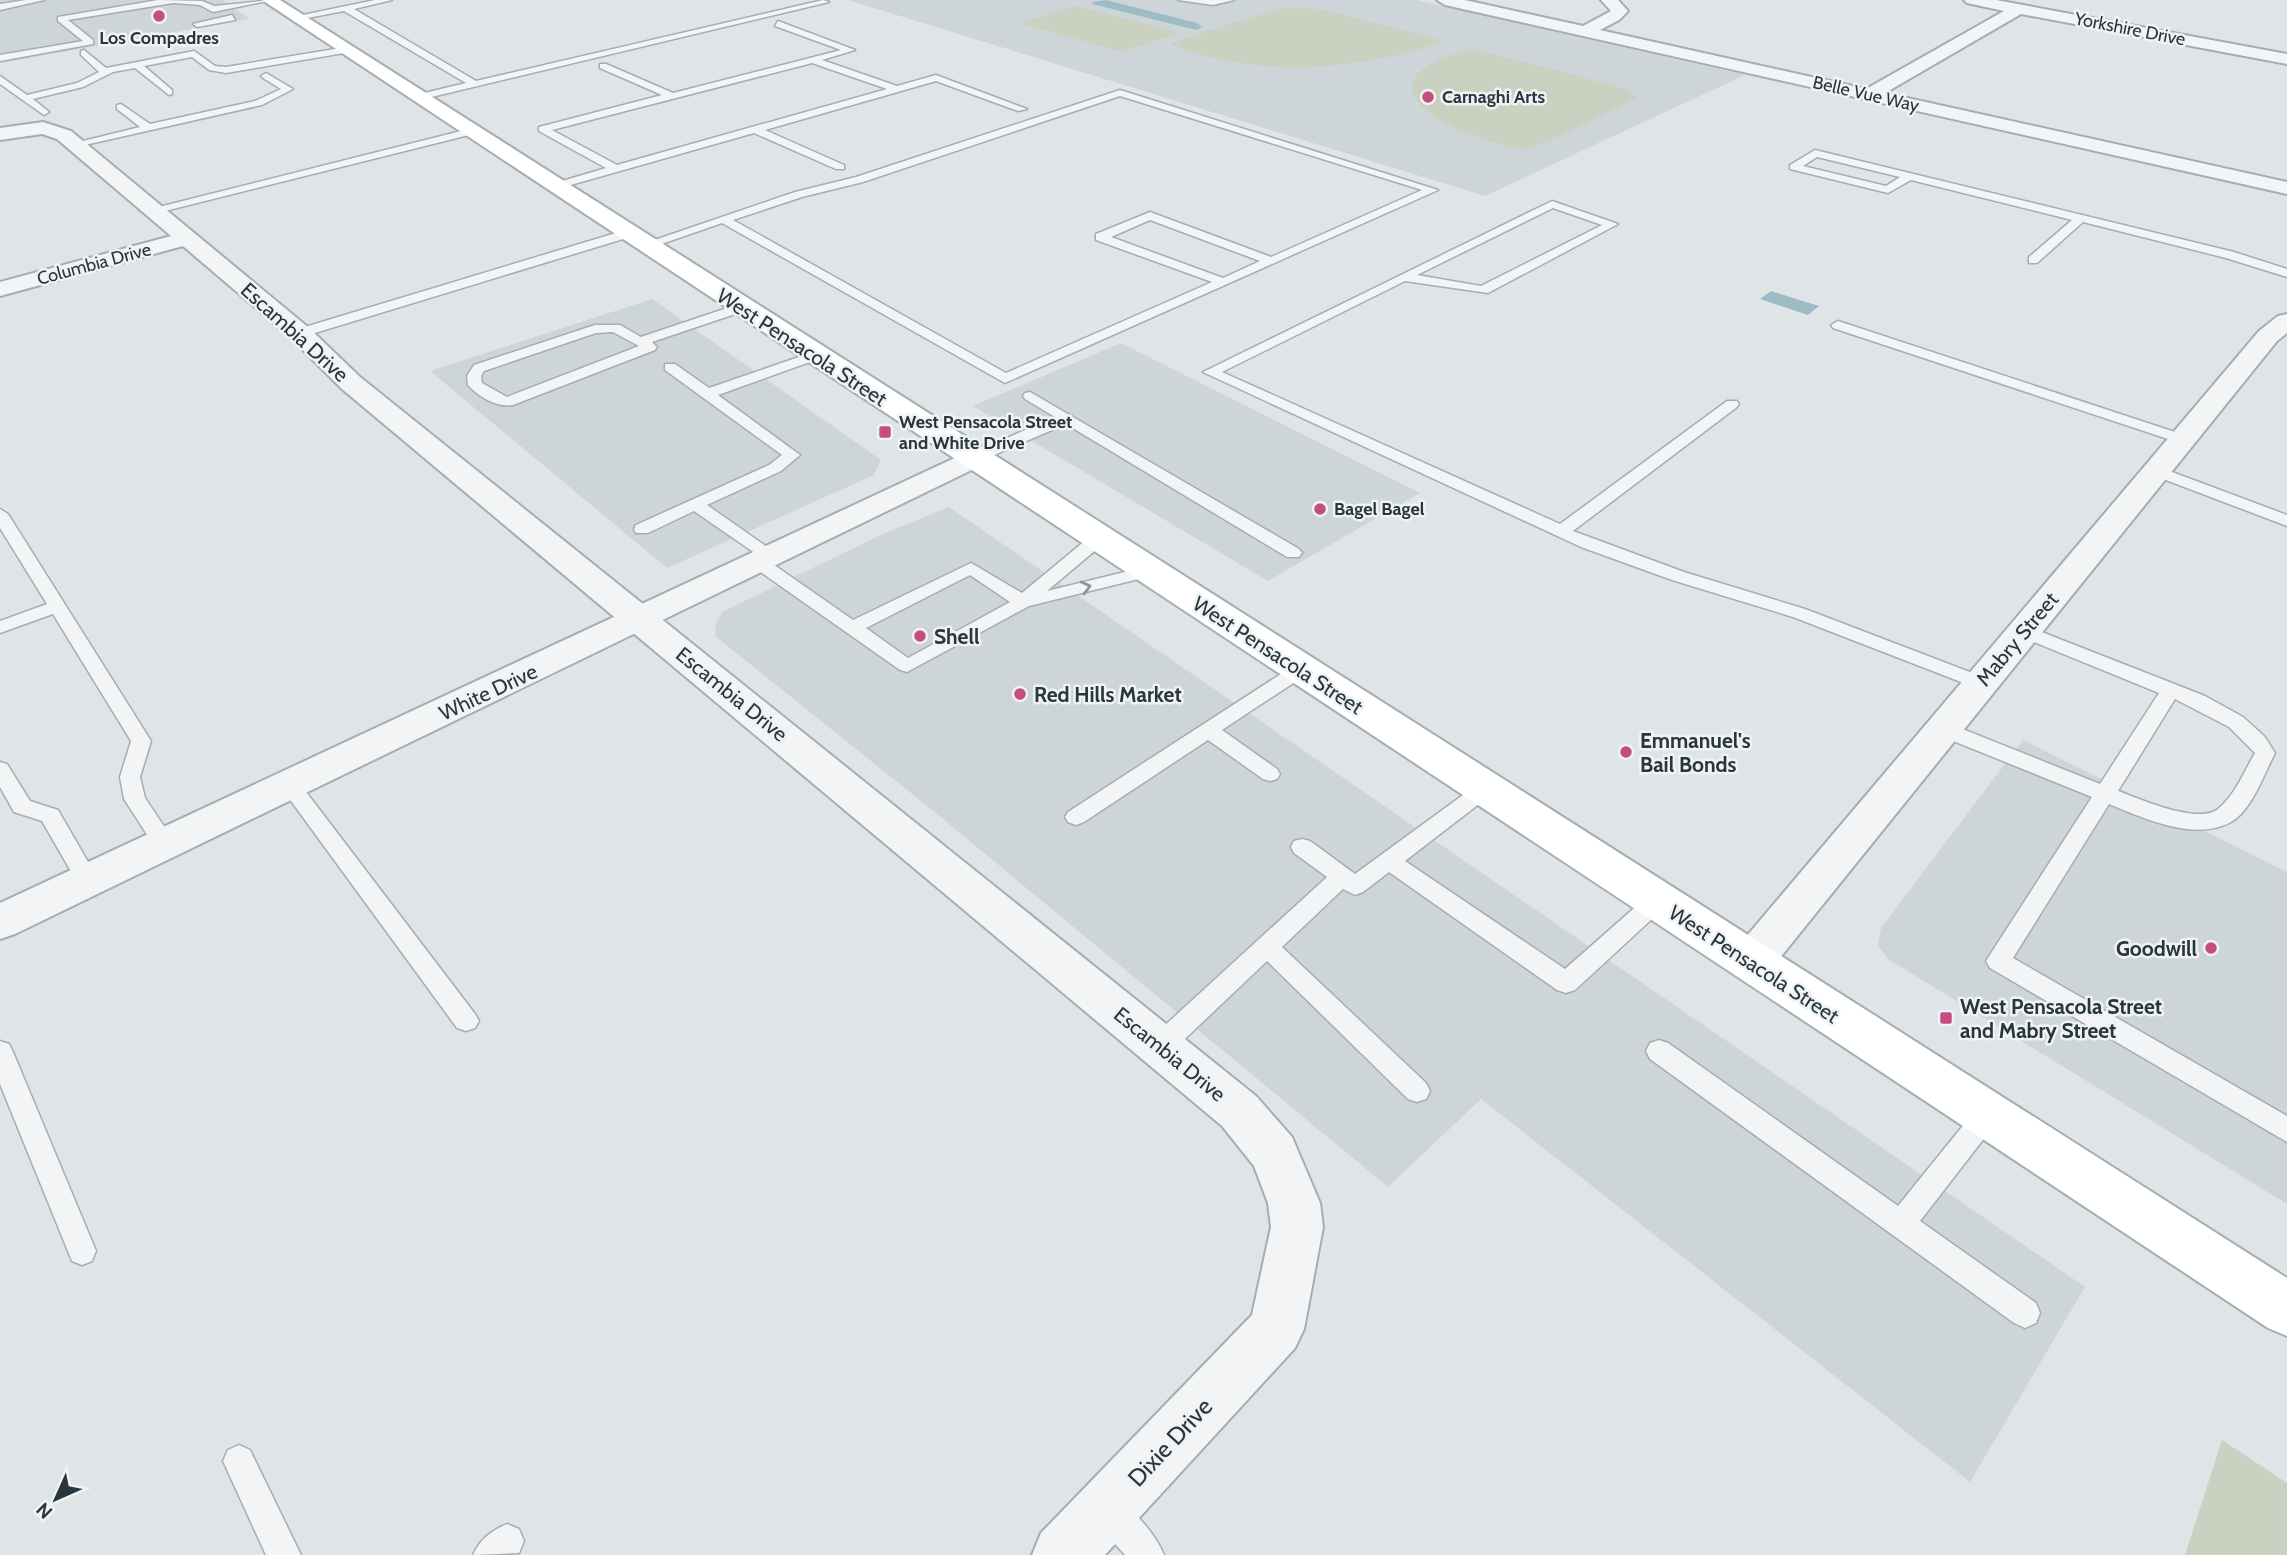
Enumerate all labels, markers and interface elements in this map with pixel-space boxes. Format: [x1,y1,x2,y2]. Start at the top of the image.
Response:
street label: Yorkshire Drive [2072,7,2187,51]
marker: Los Compadres [151,8,167,24]
place label: Los Compadres [99,27,219,49]
street label: Belle Vue Way [1811,71,1921,117]
place label: Carnaghi Arts [1442,86,1545,108]
marker: Carnaghi Arts [1420,89,1436,105]
street label: Columbia Drive [35,238,153,290]
street label: Escambia Drive [236,277,354,387]
street label: West Pensacola Street [712,283,892,411]
place label: West Pensacola Street and White Drive [899,411,1072,454]
marker: West Pensacola Street and White Drive [877,424,893,440]
place label: Bagel Bagel [1334,498,1425,520]
marker: Bagel Bagel [1312,501,1328,517]
one-way arrow [1080,581,1092,595]
street label: Mabry Street [1971,587,2063,691]
street label: West Pensacola Street [1188,591,1368,719]
place label: Shell [934,624,980,649]
marker: Shell [912,628,928,644]
street label: Escambia Drive [671,641,793,747]
street label: White Drive [435,658,541,726]
place label: Red Hills Market [1034,682,1182,707]
marker: Red Hills Market [1012,686,1028,702]
place label: Emmanuel's Bail Bonds [1640,728,1751,777]
marker: Emmanuel's Bail Bonds [1618,744,1634,760]
street label: West Pensacola Street [1664,900,1844,1028]
place label: Goodwill [2116,936,2197,961]
marker: Goodwill [2203,940,2219,956]
place label: West Pensacola Street and Mabry Street [1960,994,2162,1043]
street label: Escambia Drive [1109,1001,1231,1107]
marker: West Pensacola Street and Mabry Street [1938,1010,1954,1026]
street label: Dixie Drive [1122,1392,1218,1492]
north arrow [21,1464,91,1534]
text: N [31,1498,57,1524]

